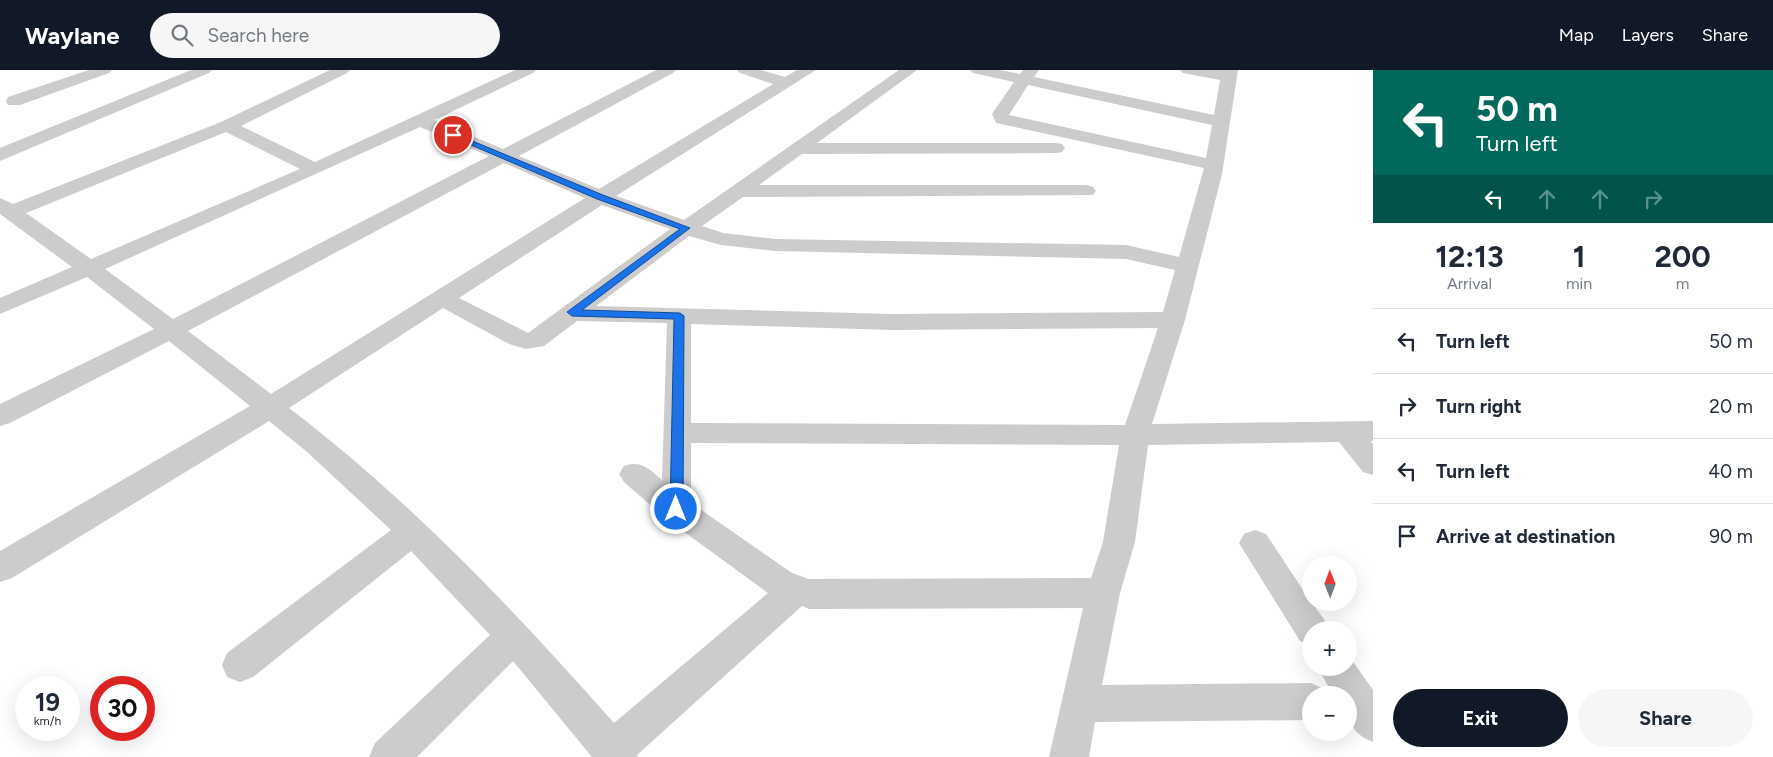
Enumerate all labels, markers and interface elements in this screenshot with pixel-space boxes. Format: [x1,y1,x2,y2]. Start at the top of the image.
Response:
search box [150,13,500,58]
text: Waylane [25,21,120,50]
icon: search [168,21,196,49]
text: Search here [208,24,309,47]
text: Map [1559,24,1594,46]
text: Layers [1622,24,1674,46]
text: Share [1702,24,1748,46]
text: 50 m [1476,88,1558,130]
icon: left [1393,90,1458,155]
pin [432,114,474,156]
icon: arrive [439,121,467,149]
text: Turn left [1476,130,1558,157]
icon: left [1480,185,1508,213]
icon: ahead [1533,185,1561,213]
icon: ahead [1586,185,1614,213]
icon: right [1639,185,1667,213]
text: 12:13 [1435,238,1504,275]
text: 1 [1573,238,1585,275]
text: 200 [1654,238,1711,275]
text: Arrival [1447,274,1492,293]
text: min [1566,274,1592,293]
text: m [1676,274,1689,293]
icon: left [1393,327,1421,355]
text: Turn left [1436,330,1510,353]
text: 50 m [1709,330,1753,353]
icon: right [1393,392,1421,420]
text: Turn right [1436,395,1522,418]
text: 20 m [1709,395,1753,418]
icon: left [1393,457,1421,485]
text: Turn left [1436,460,1510,483]
text: 40 m [1708,460,1753,483]
position arrow [649,482,701,534]
icon: arrive [1393,522,1421,550]
text: Arrive at destination [1436,525,1615,548]
text: 90 m [1709,525,1753,548]
north arrow [1302,556,1358,611]
map controls [1302,556,1357,741]
button: + [1302,621,1357,676]
speed limit sign: 30 [90,676,155,741]
button: − [1302,686,1357,741]
text: 19 [35,687,60,717]
button: Exit [1393,689,1568,747]
button: Share [1578,689,1753,747]
text: km/h [34,714,61,728]

